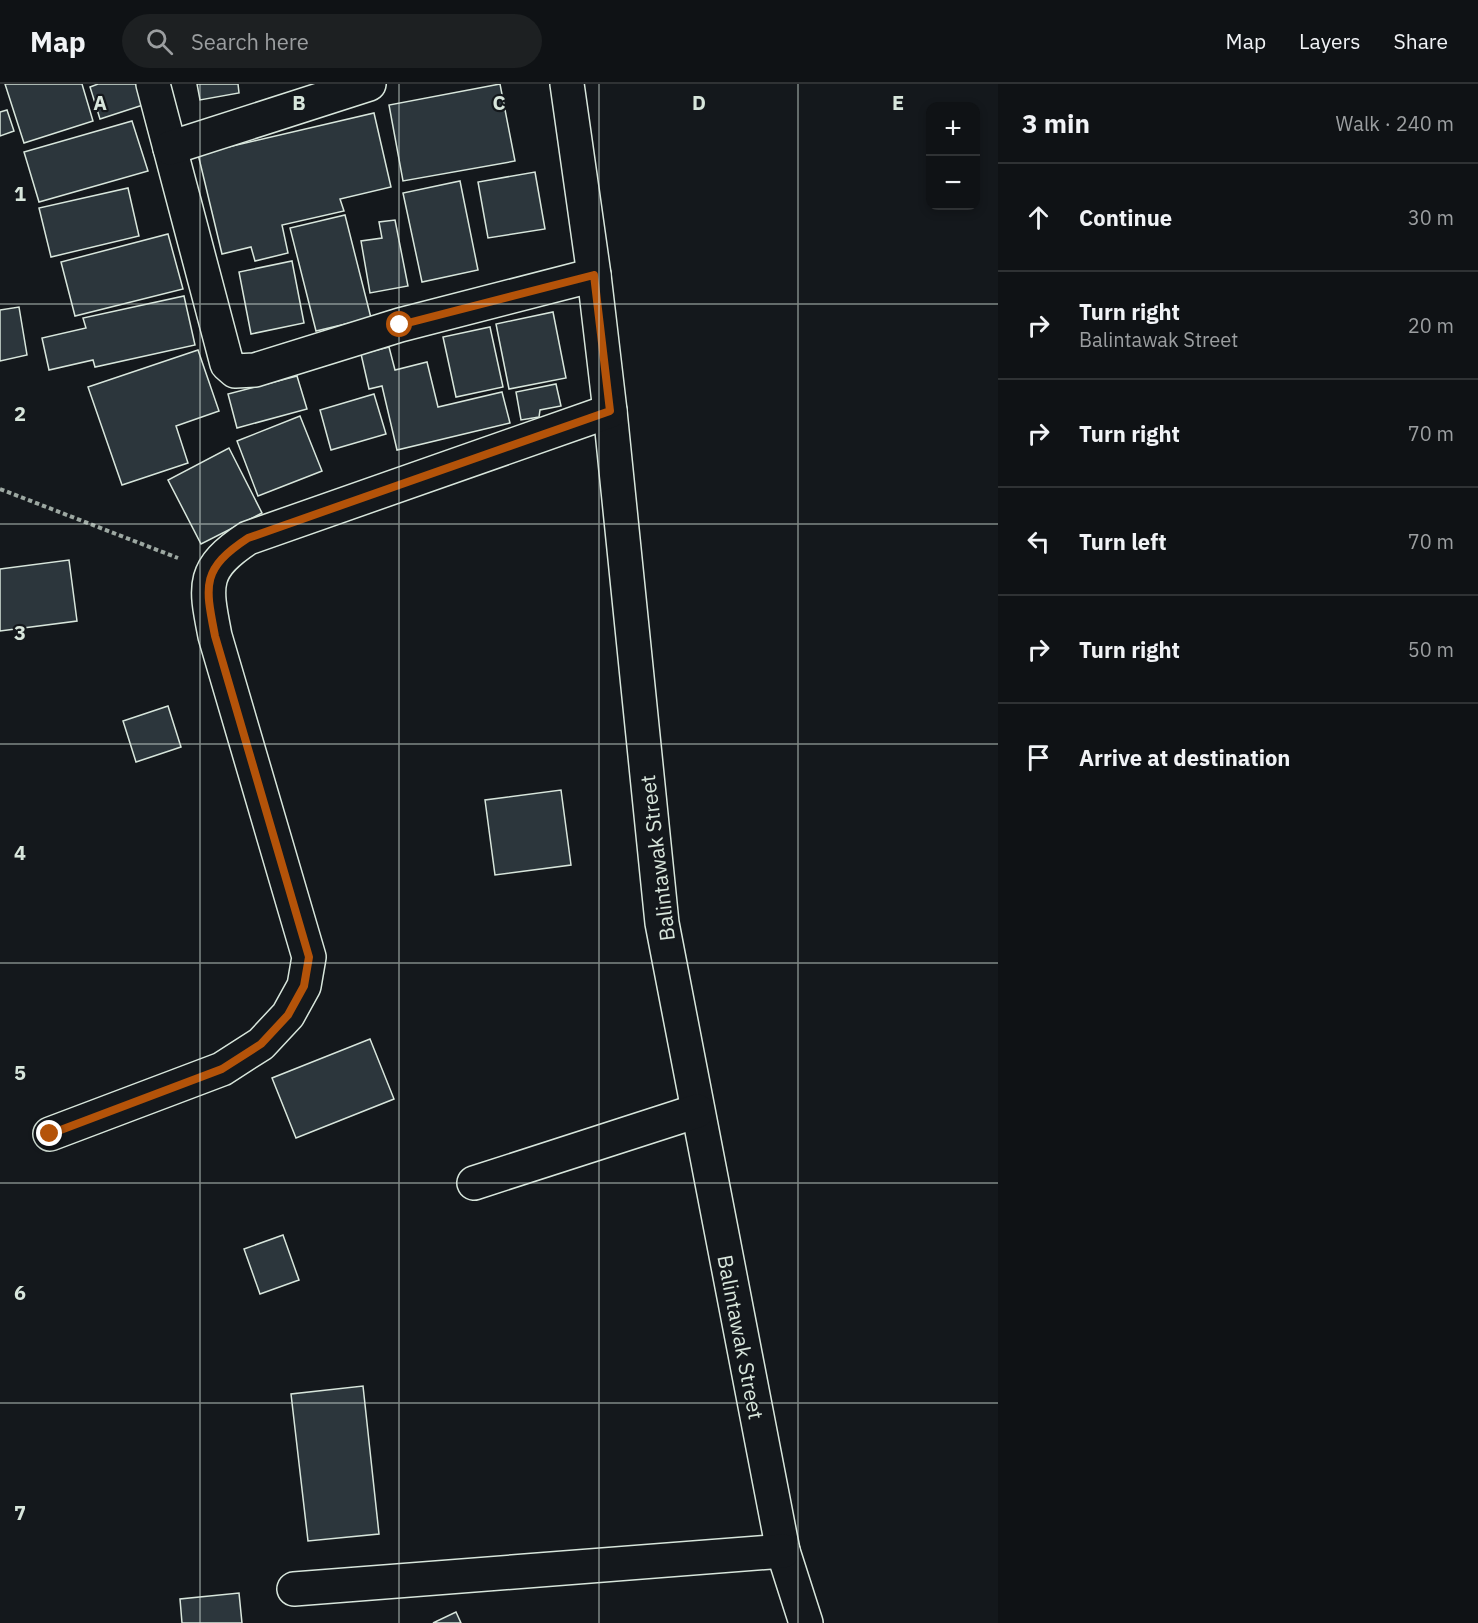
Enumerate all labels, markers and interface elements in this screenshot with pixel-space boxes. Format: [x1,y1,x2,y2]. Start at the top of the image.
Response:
search box [122,14,542,68]
text: Map [30,23,86,60]
icon: search [143,25,176,58]
text: Search here [191,27,309,56]
text: Map [1226,27,1266,55]
text: Layers [1299,27,1361,55]
text: Share [1394,27,1448,55]
text: A [93,89,107,116]
text: B [292,89,306,116]
text: C [492,89,506,116]
text: D [692,89,706,116]
text: E [892,89,904,116]
map controls [926,102,980,210]
button: + [926,102,980,156]
text: 3 min [1022,106,1090,140]
text: Walk · 240 m [1336,110,1454,137]
button: − [926,156,980,210]
text: 1 [14,180,26,207]
icon: ahead [1022,201,1055,234]
text: Continue [1079,203,1172,232]
text: 30 m [1408,204,1454,231]
text: Turn right [1079,297,1180,326]
icon: right [1022,309,1055,342]
route start [386,311,412,337]
text: 20 m [1408,312,1454,339]
text: Balintawak Street [1079,326,1238,353]
text: 2 [14,400,26,427]
icon: right [1022,417,1055,450]
text: Turn right [1079,419,1180,448]
text: 70 m [1408,420,1454,447]
icon: left [1022,525,1055,558]
text: Turn left [1079,527,1167,556]
text: 70 m [1408,528,1454,555]
text: 3 [14,619,26,646]
icon: right [1022,633,1055,666]
text: Turn right [1079,635,1180,664]
text: 50 m [1408,636,1454,663]
icon: arrive [1022,741,1055,774]
text: Arrive at destination [1079,743,1290,772]
street label: Balintawak Street [633,773,681,943]
text: 4 [14,839,26,866]
text: 5 [14,1059,26,1086]
route end [36,1120,62,1146]
street label: Balintawak Street [711,1252,771,1422]
text: 6 [14,1279,26,1306]
text: 7 [14,1499,26,1526]

